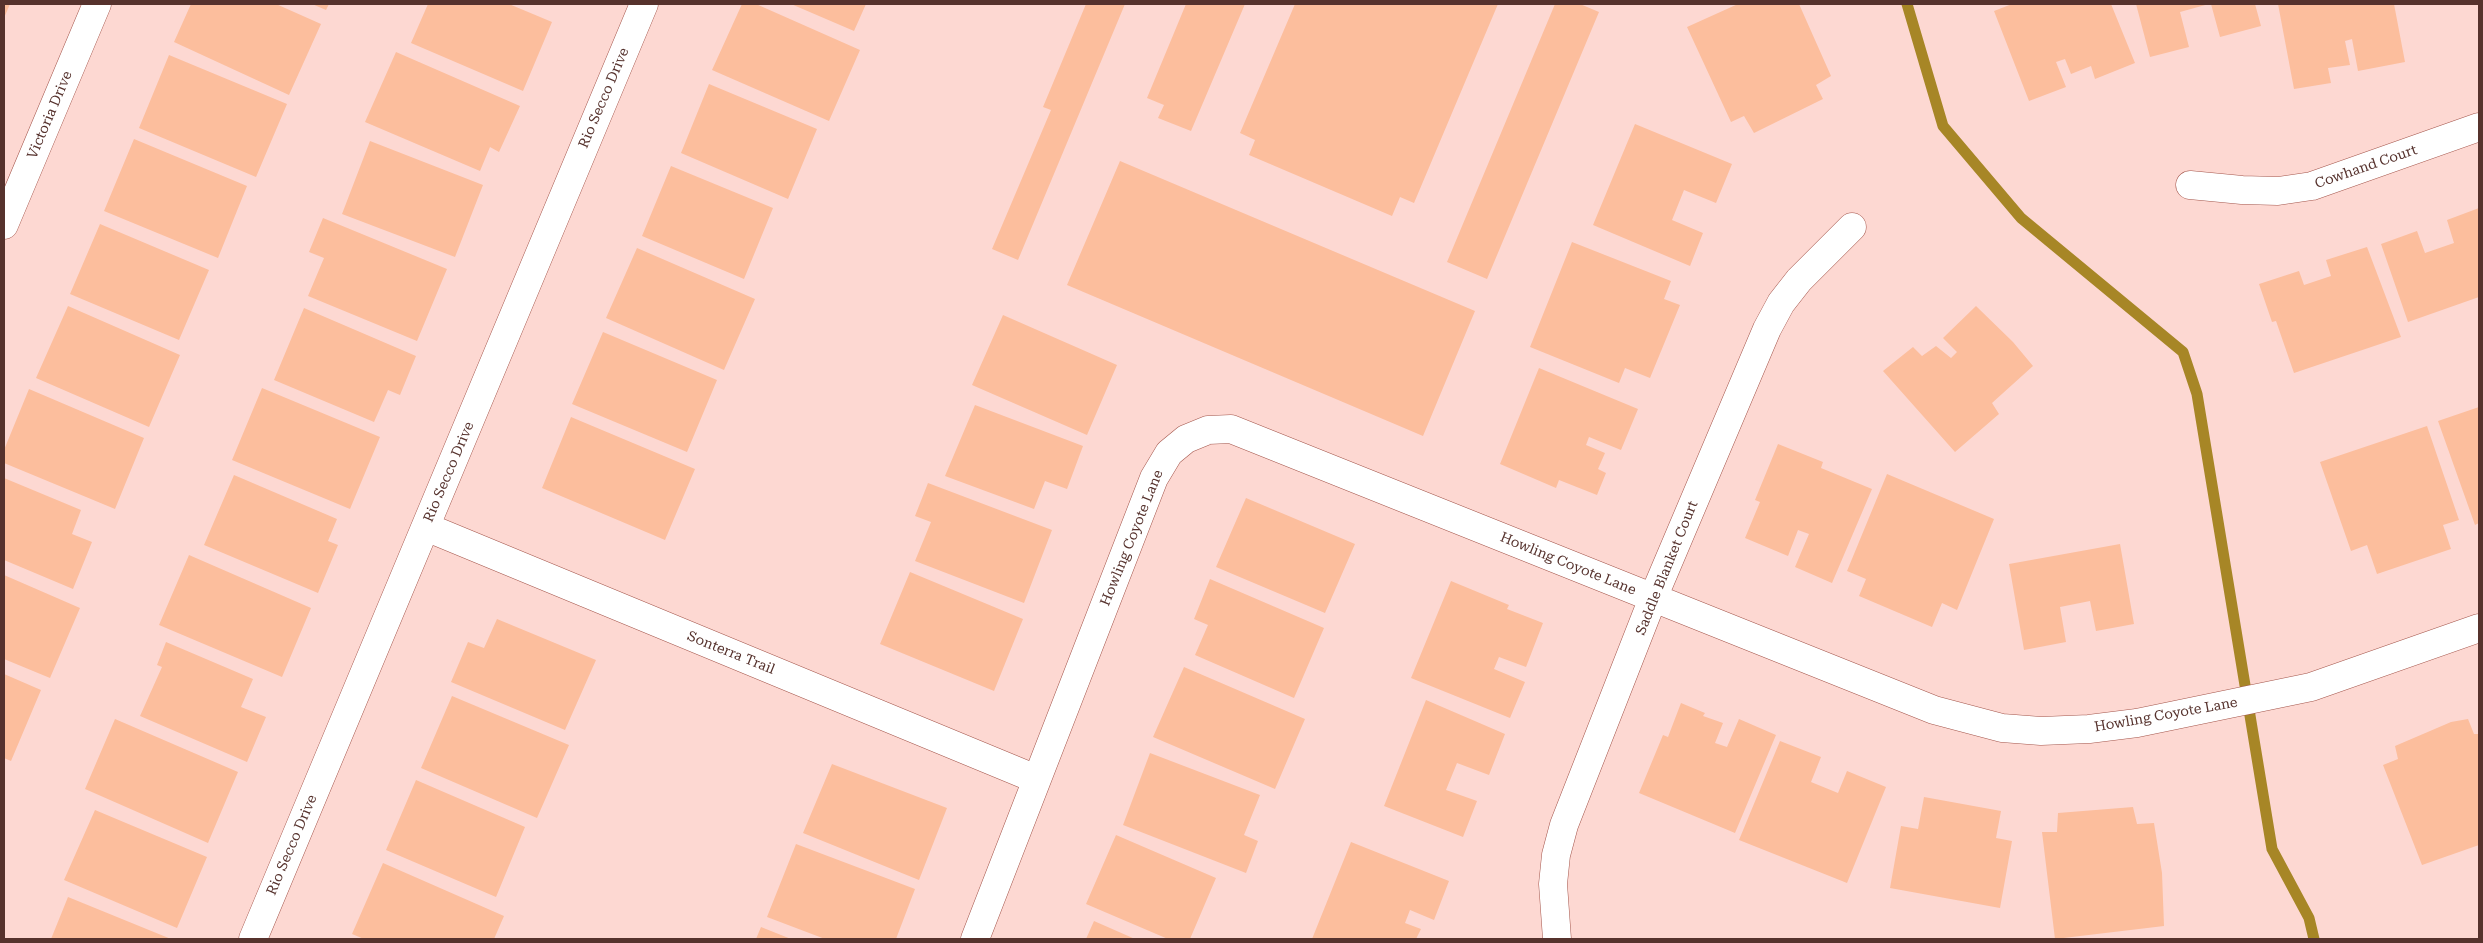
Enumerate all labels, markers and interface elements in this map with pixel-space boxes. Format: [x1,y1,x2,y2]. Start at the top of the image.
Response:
street label: Rio Secco Drive [575,45,633,151]
street label: Victoria Drive [24,69,76,161]
street label: Cowhand Court [2313,142,2419,192]
street label: Rio Secco Drive [420,419,478,525]
street label: Howling Coyote Lane [1097,468,1167,608]
street label: Saddle Blanket Court [1632,498,1702,638]
street label: Howling Coyote Lane [1498,529,1638,599]
street label: Sonterra Trail [685,628,777,678]
street label: Howling Coyote Lane [2093,694,2239,736]
street label: Rio Secco Drive [263,792,321,898]

